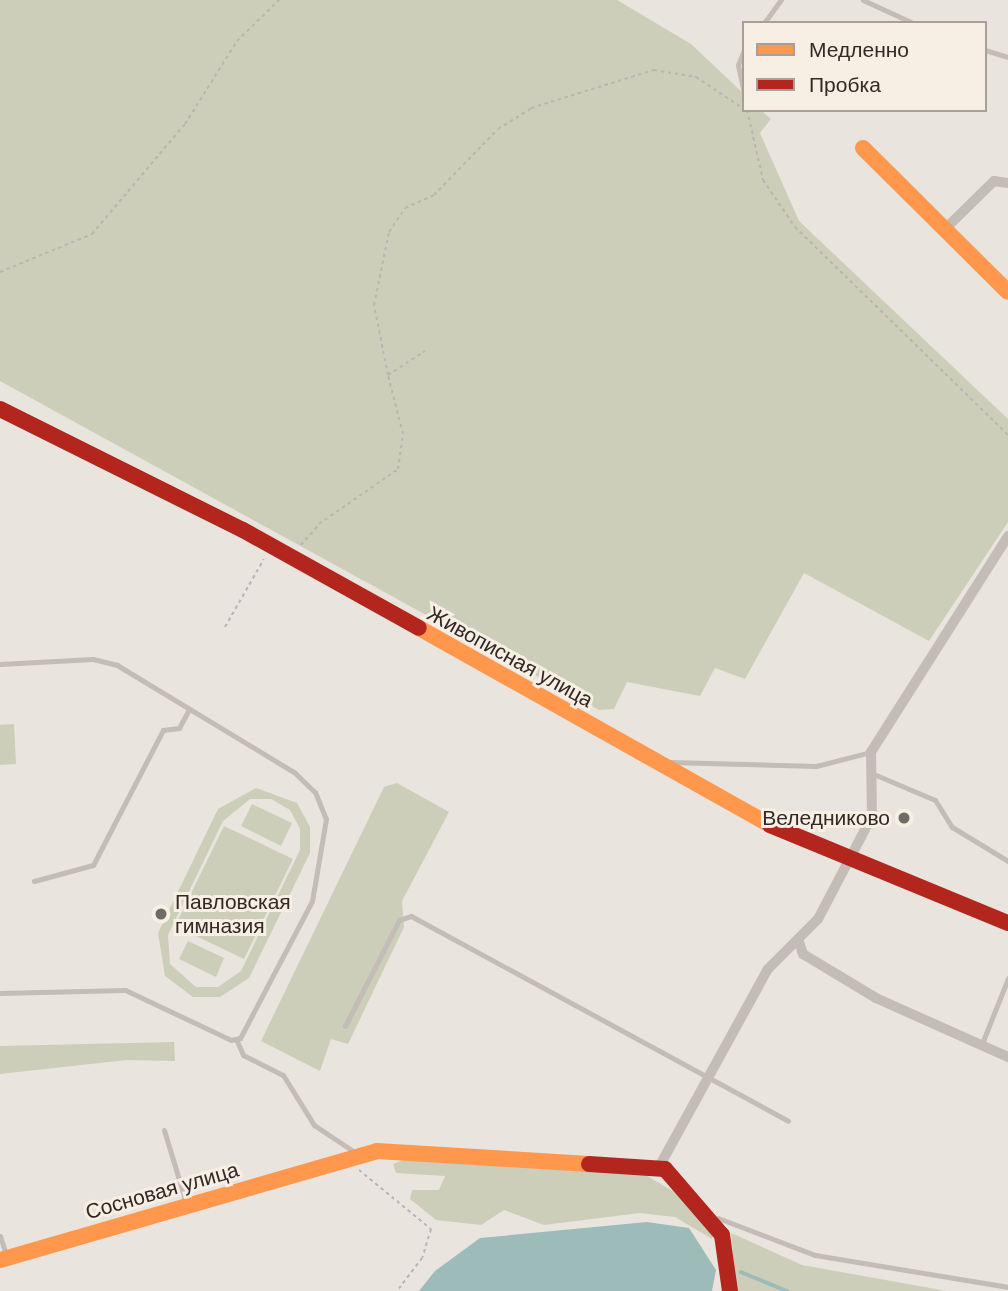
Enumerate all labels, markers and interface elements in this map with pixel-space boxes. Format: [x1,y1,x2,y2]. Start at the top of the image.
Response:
legend [742,21,987,112]
text: Медленно [809,38,909,61]
text: Пробка [809,73,881,96]
street label: Живописная улица [423,601,597,713]
place label: Веледниково [762,805,890,831]
marker: Веледниково [896,810,912,826]
place label: Павловская гимназия [175,889,291,939]
marker: Павловская гимназия [153,906,169,922]
street label: Сосновая улица [83,1157,241,1225]

